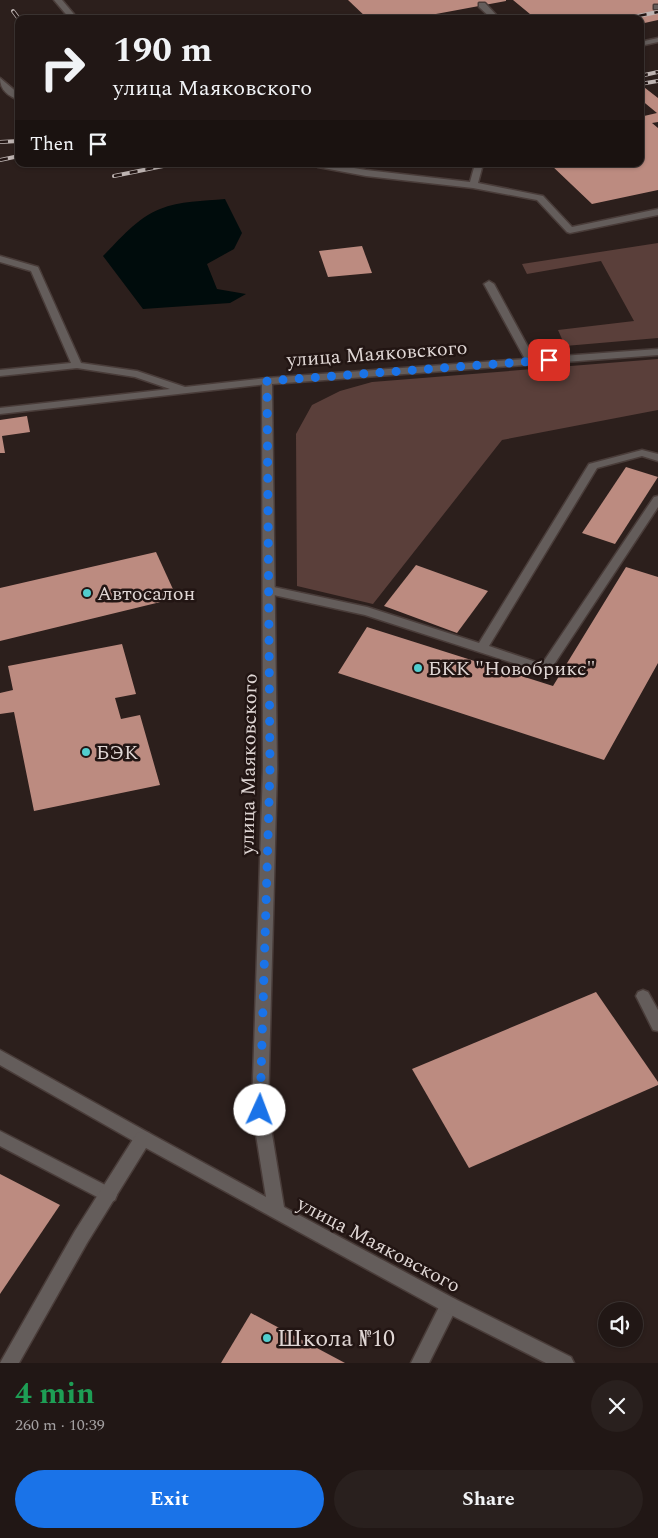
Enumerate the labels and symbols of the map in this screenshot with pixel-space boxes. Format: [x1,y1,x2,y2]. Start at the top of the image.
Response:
street label: улица Маяковского [285,333,468,375]
pin [528,339,570,381]
place label: Автосалон [97,579,195,609]
marker: Автосалон [81,587,93,599]
place label: БКК "Новобрикс" [428,654,596,684]
marker: БКК "Новобрикс" [412,662,424,674]
street label: улица Маяковского [232,673,266,856]
place label: БЭК [96,738,139,768]
marker: БЭК [80,746,92,758]
position arrow [233,1083,285,1135]
street label: улица Маяковского [291,1189,466,1301]
place label: Школа №10 [277,1321,395,1357]
marker: Школа №10 [261,1332,273,1344]

